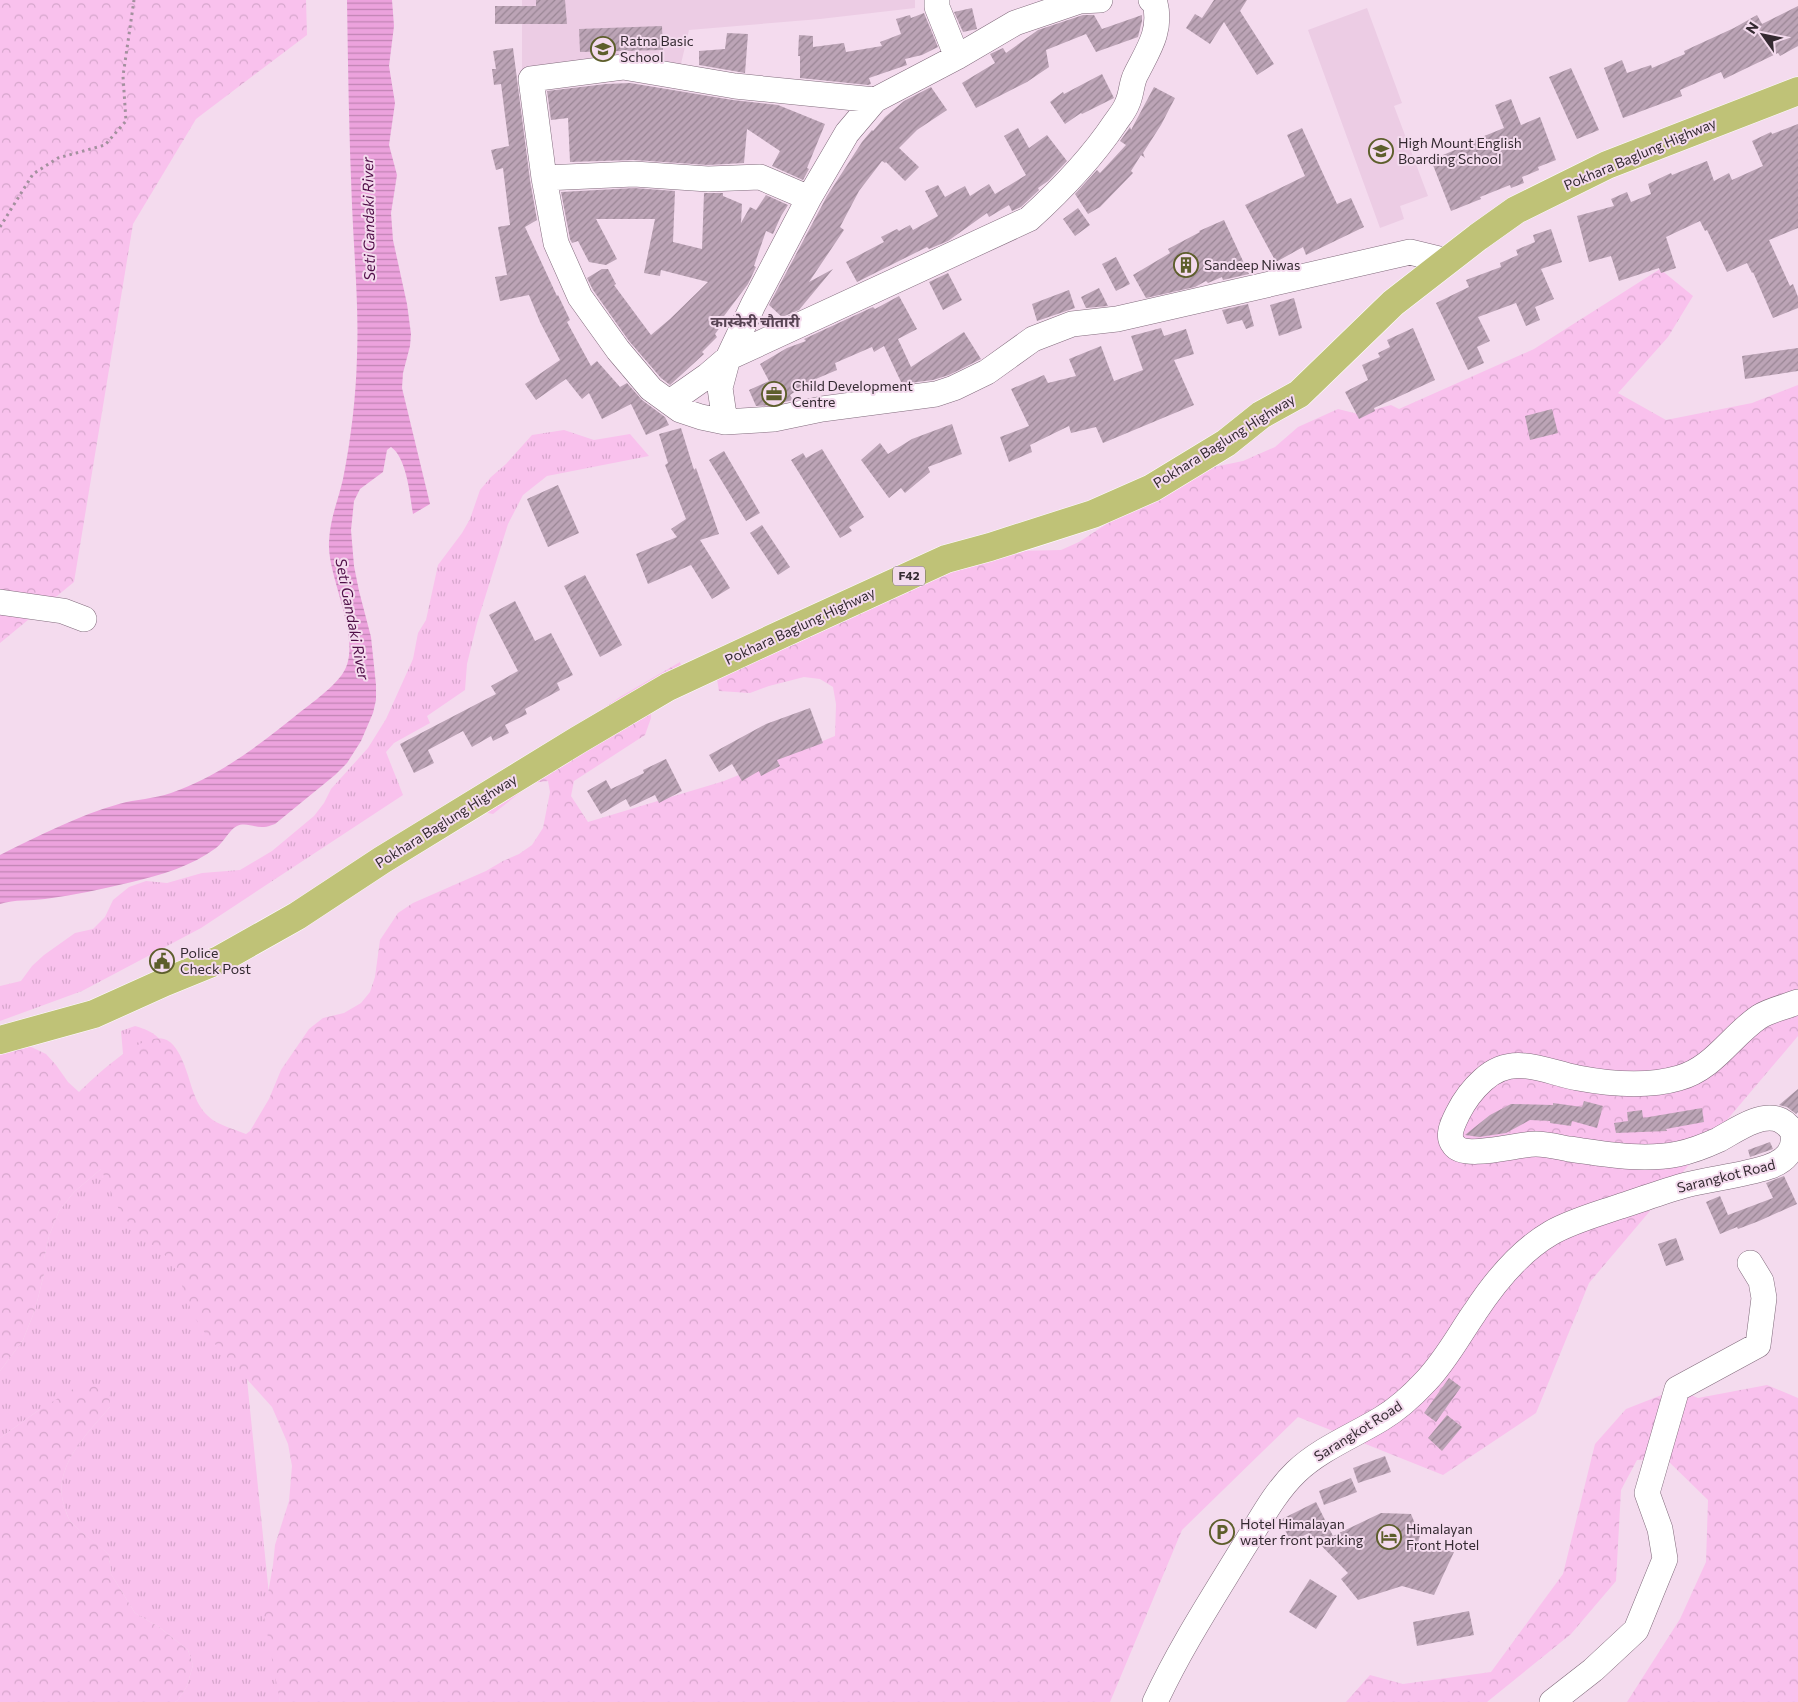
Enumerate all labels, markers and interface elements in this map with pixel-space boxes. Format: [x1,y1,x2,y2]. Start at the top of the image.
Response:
north arrow [1738,10,1788,60]
text: N [1742,19,1762,37]
place label: Ratna Basic School [620,32,694,65]
school or university icon: Ratna Basic School [590,36,616,62]
street label: Pokhara Baglung Highway [1561,114,1719,193]
place label: High Mount English Boarding School [1398,134,1522,167]
school or university icon: High Mount English Boarding School [1368,138,1394,164]
water label: Seti Gandaki River [358,156,378,281]
building icon: Sandeep Niwas [1173,252,1199,278]
place label: Sandeep Niwas [1204,256,1300,273]
district label: कास्केरी चौतारी [710,312,800,330]
place label: Child Development Centre [792,377,913,410]
office icon: Child Development Centre [761,381,787,407]
street label: Pokhara Baglung Highway [1150,390,1298,491]
water label: Seti Gandaki River [332,556,374,682]
road number: F42 [893,566,925,586]
street label: Pokhara Baglung Highway [722,583,878,668]
street label: Pokhara Baglung Highway [372,770,520,871]
place label: Police Check Post [180,944,251,977]
public building icon: Police Check Post [149,948,175,974]
street label: Sarangkot Road [1675,1155,1777,1196]
street label: Sarangkot Road [1311,1397,1405,1464]
place label: Hotel Himalayan water front parking [1240,1515,1364,1548]
parking icon: Hotel Himalayan water front parking [1209,1519,1235,1545]
place label: Himalayan Front Hotel [1406,1520,1479,1553]
hotel icon: Himalayan Front Hotel [1376,1524,1402,1550]

